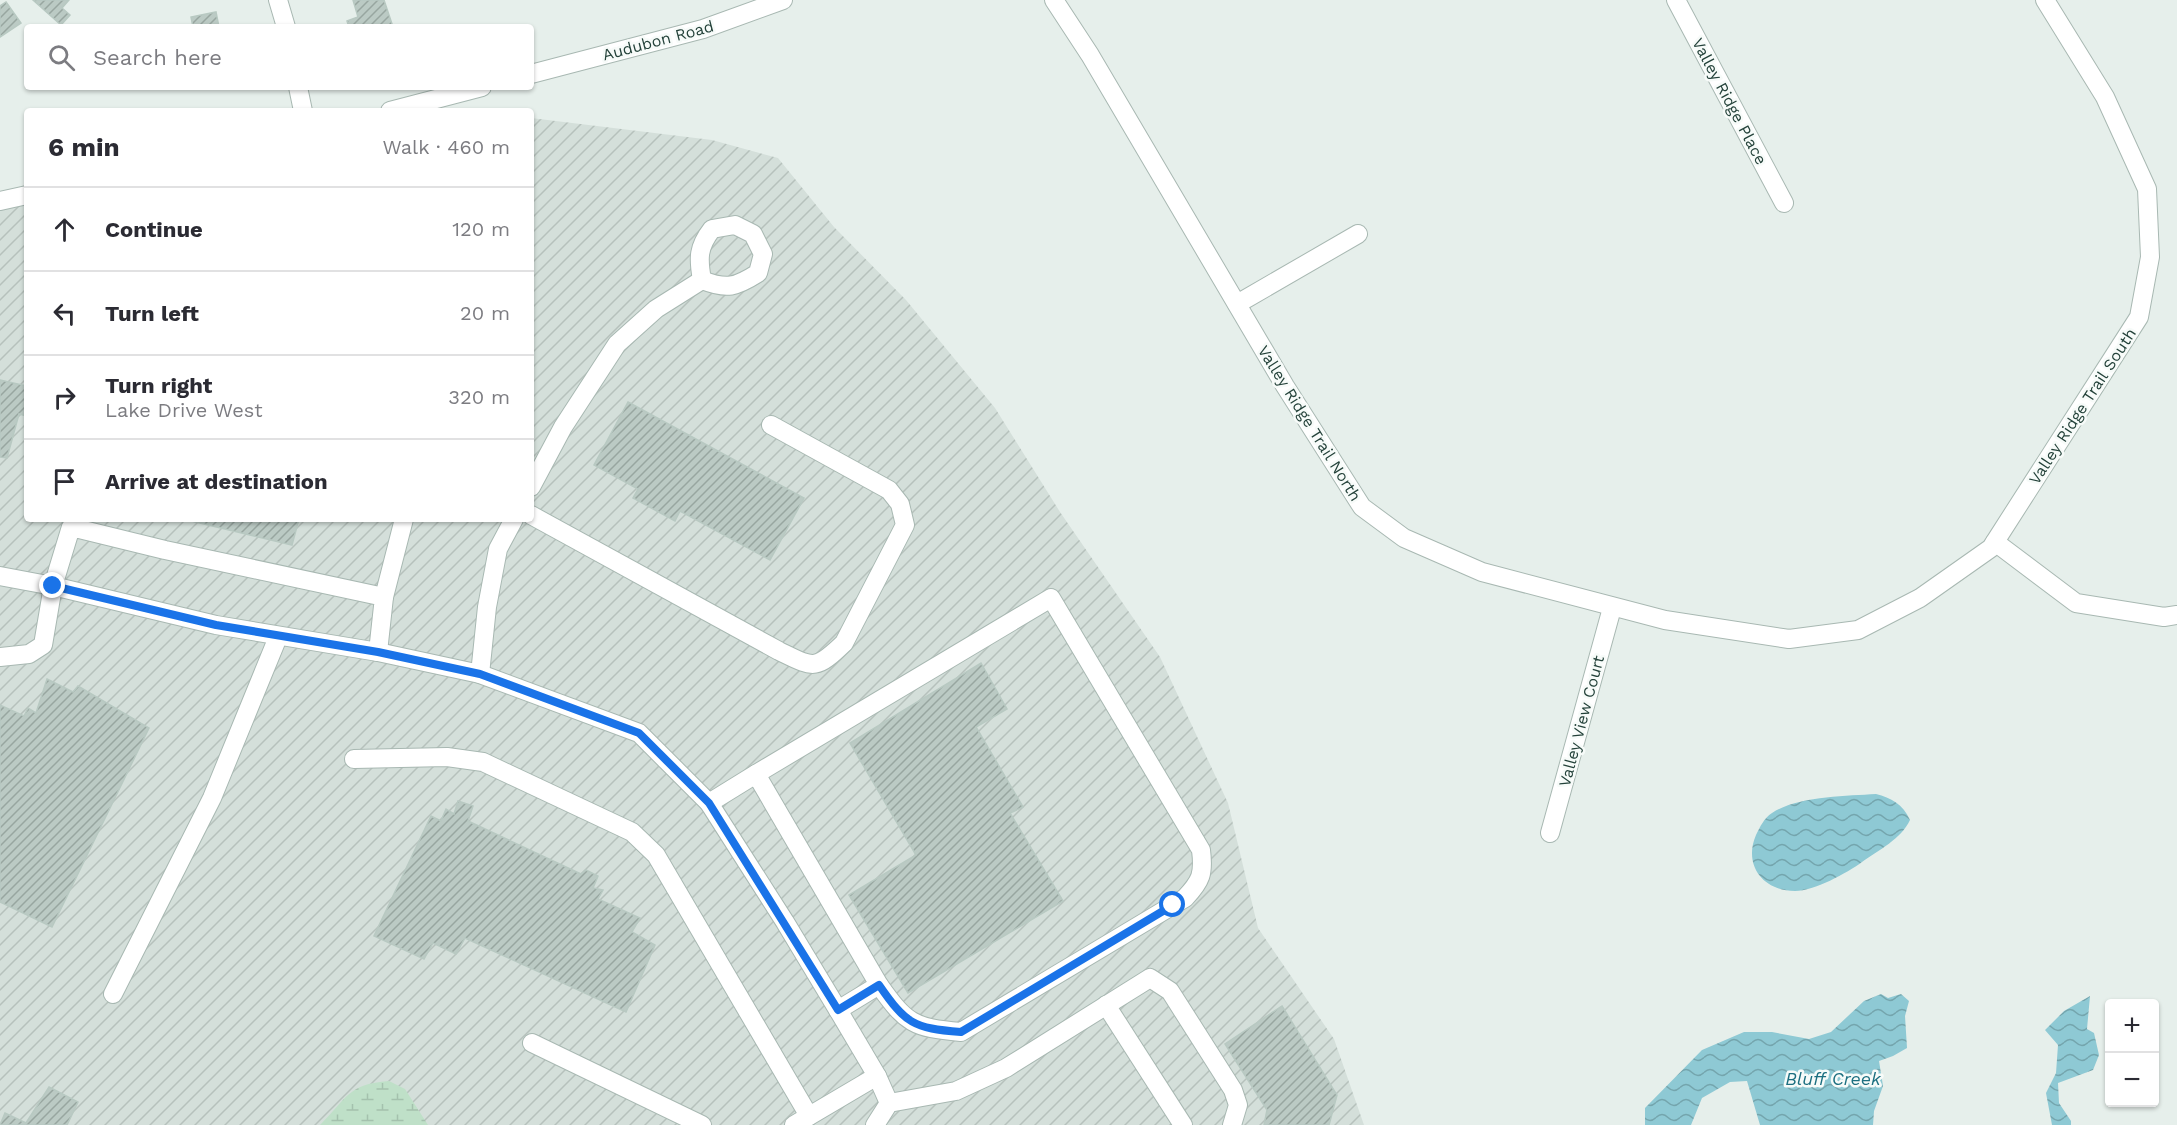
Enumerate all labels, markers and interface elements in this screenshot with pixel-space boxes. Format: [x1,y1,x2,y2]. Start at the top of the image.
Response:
street label: Audubon Road [600,17,716,64]
search box [24,24,534,90]
street label: Valley Ridge Place [1688,35,1771,168]
icon: search [45,41,78,74]
text: Search here [93,45,222,70]
text: 6 min [48,132,120,162]
text: Walk · 460 m [382,135,510,159]
icon: ahead [48,213,81,246]
text: Continue [105,217,203,242]
text: 120 m [452,217,510,241]
icon: left [48,297,81,330]
text: Turn left [105,301,199,326]
text: 20 m [460,301,510,325]
street label: Valley Ridge Trail South [2025,325,2140,488]
street label: Valley Ridge Trail North [1254,342,1365,505]
text: Turn right [105,373,212,398]
icon: right [48,381,81,414]
text: 320 m [448,385,510,409]
text: Lake Drive West [105,398,263,422]
icon: arrive [48,465,81,498]
text: Arrive at destination [105,469,328,494]
route end [39,572,65,598]
street label: Valley View Court [1555,653,1608,789]
route start [1159,891,1185,917]
map controls [2105,999,2159,1107]
button: + [2105,999,2159,1053]
button: − [2105,1053,2159,1107]
water label: Bluff Creek [1785,1068,1882,1089]

